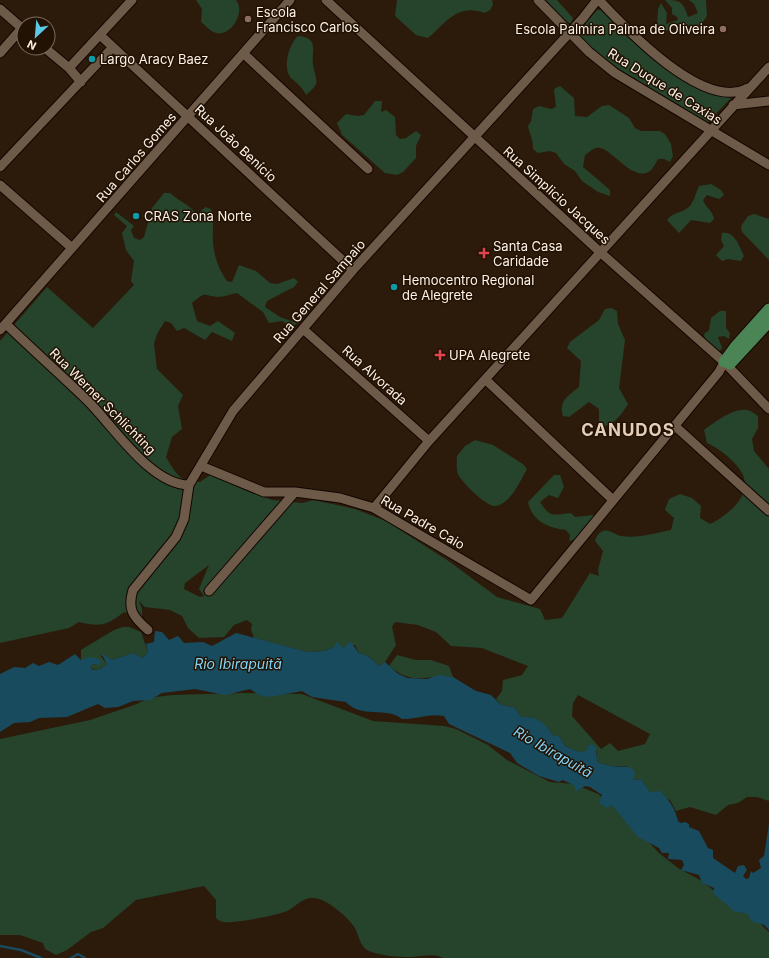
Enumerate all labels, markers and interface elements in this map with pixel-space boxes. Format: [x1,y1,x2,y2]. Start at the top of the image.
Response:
place label: Escola Francisco Carlos [256,4,359,35]
marker: Escola Francisco Carlos [243,14,253,24]
north arrow [16,16,56,56]
place label: Escola Palmira Palma de Oliveira [515,21,715,37]
marker: Escola Palmira Palma de Oliveira [718,24,728,34]
text: N [25,37,38,53]
street label: Rua Duque de Caxias [605,44,725,128]
place label: Largo Aracy Baez [100,51,208,67]
marker: Largo Aracy Baez [87,54,97,64]
street label: Rua João Benício [192,101,281,185]
street label: Rua Carlos Gomes [93,109,179,205]
street label: Rua Simplicio Jacques [500,143,614,247]
place label: CRAS Zona Norte [144,208,252,224]
marker: CRAS Zona Norte [131,211,141,221]
street label: Rua General Sampaio [270,236,368,346]
place label: Santa Casa Caridade [493,238,563,269]
marker: Santa Casa Caridade [478,247,490,259]
place label: Hemocentro Regional de Alegrete [402,272,534,303]
marker: Hemocentro Regional de Alegrete [389,282,399,292]
street label: Rua Alvorada [339,342,411,408]
street label: Rua Werner Schlichting [47,345,159,457]
place label: UPA Alegrete [449,347,530,363]
marker: UPA Alegrete [434,349,446,361]
district label: CANUDOS [581,420,675,440]
street label: Rua Padre Caio [378,492,468,553]
water label: Rio Ibirapuitã [194,655,282,672]
water label: Rio Ibirapuitã [511,722,596,781]

